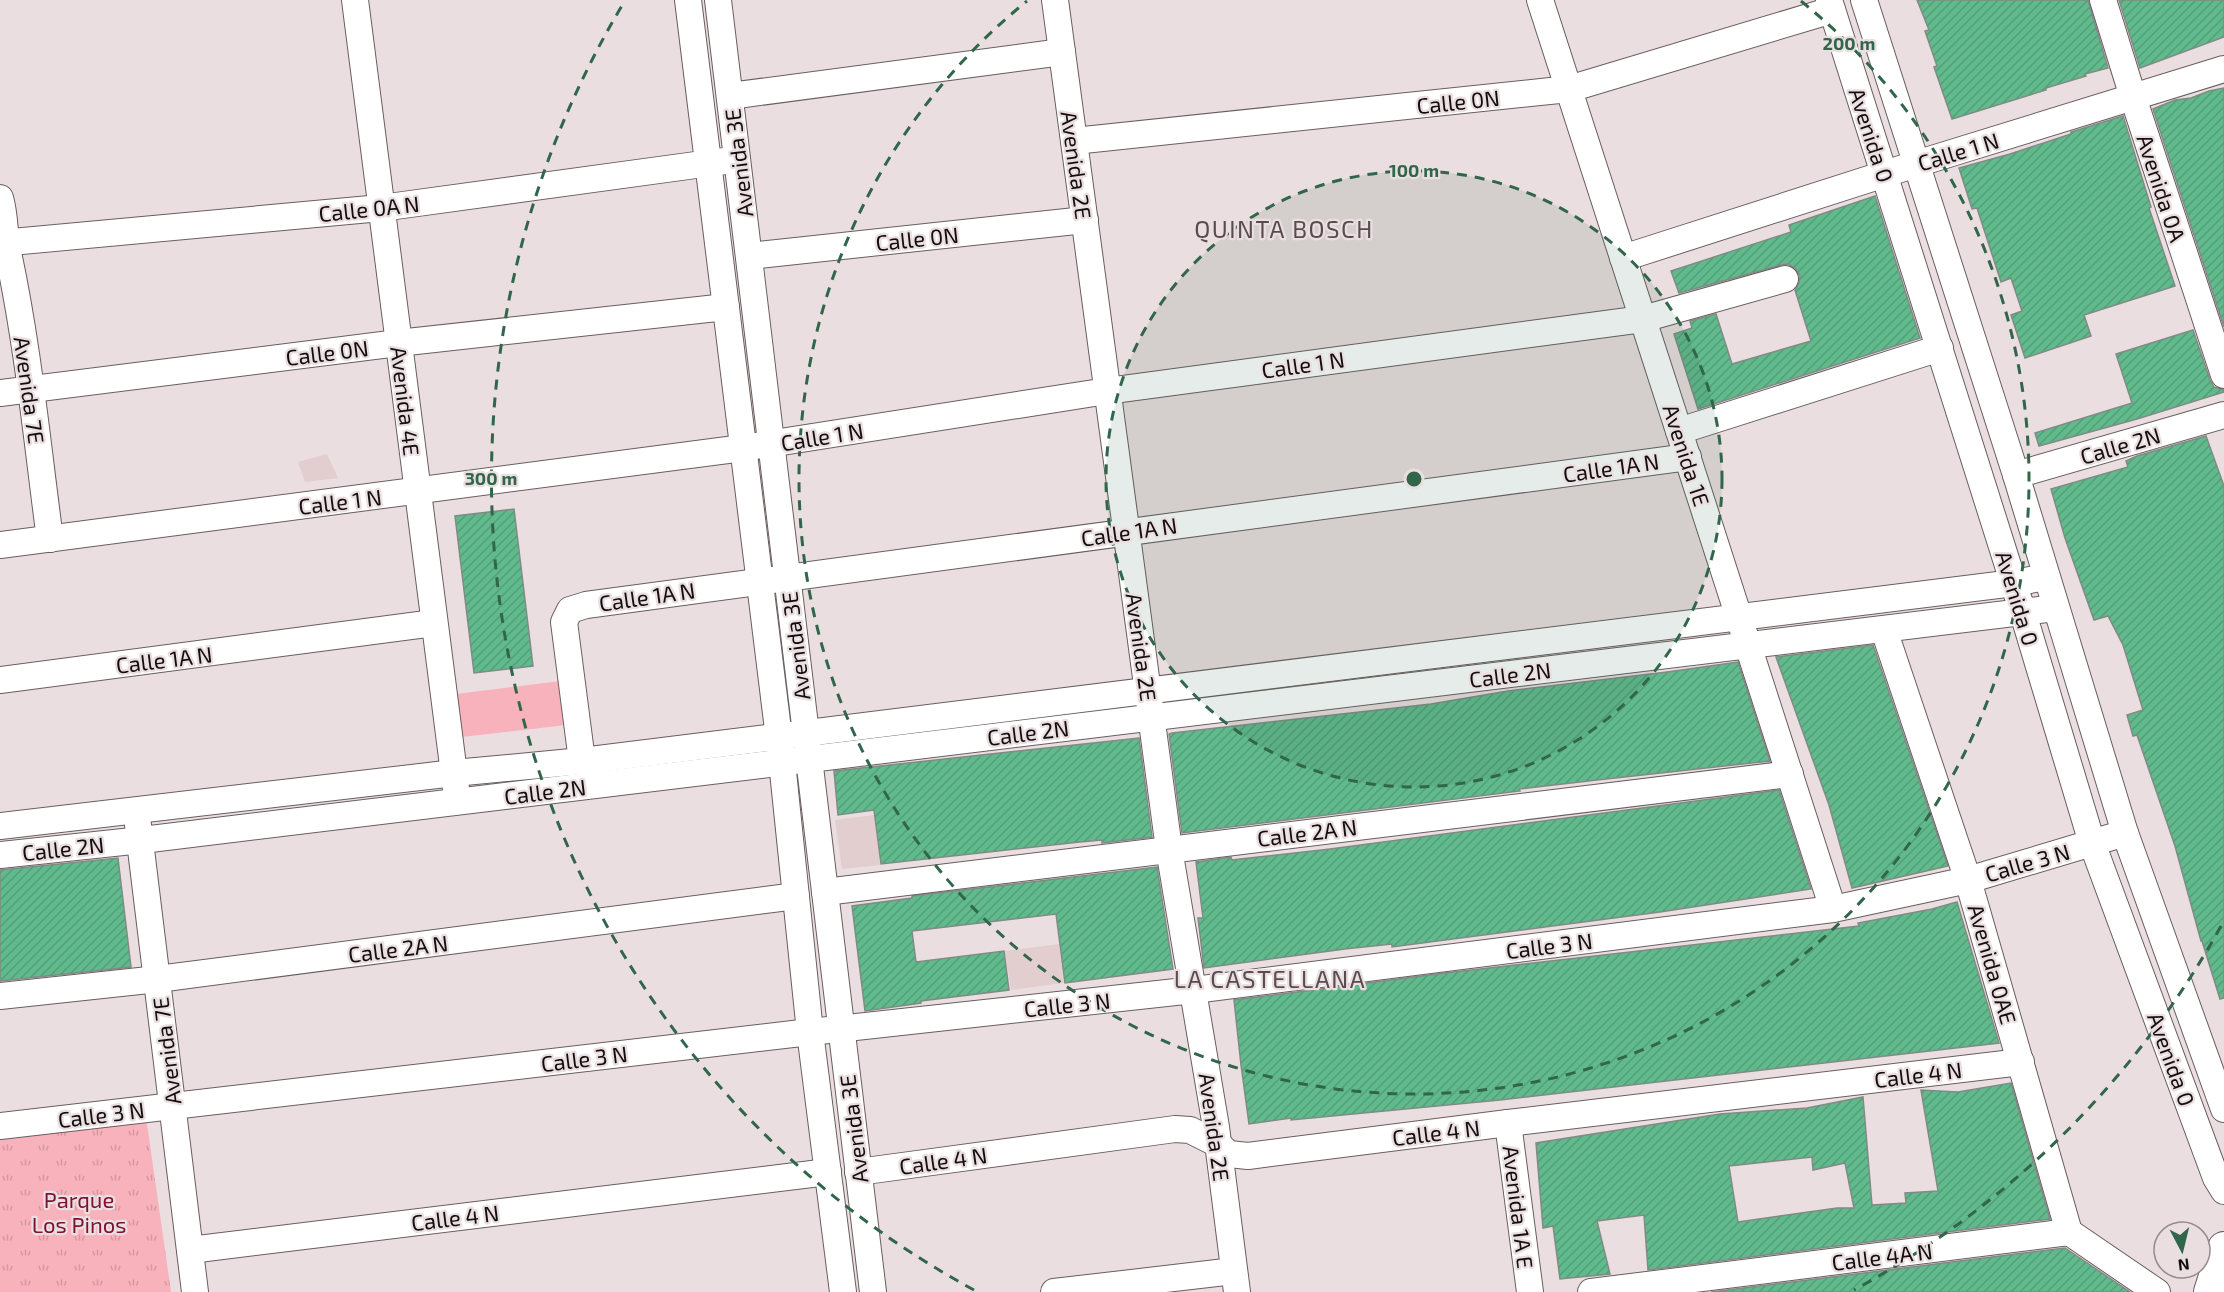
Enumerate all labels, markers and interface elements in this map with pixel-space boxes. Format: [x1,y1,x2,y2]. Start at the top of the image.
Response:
text: 200 m [1823,32,1875,54]
street label: Calle 0N [1415,84,1501,118]
street label: Avenida 0 [1845,85,1899,185]
street label: Avenida 3E [718,107,758,219]
street label: Avenida 2E [1057,109,1097,221]
street label: Calle 1 N [1914,126,2002,176]
street label: Avenida 0A [2132,131,2192,245]
text: 100 m [1389,159,1439,181]
street label: Calle 0A N [317,190,421,226]
district label: QUINTA BOSCH [1194,214,1374,243]
street label: Calle 0N [874,221,960,255]
street label: Calle 0N [284,334,370,370]
street label: Avenida 7E [10,335,50,445]
street label: Avenida 4E [386,345,426,457]
street label: Calle 1 N [1260,345,1346,383]
street label: Avenida 1E [1658,401,1716,509]
street label: Calle 1 N [779,417,865,455]
street label: Calle 2N [2077,421,2163,469]
street label: Calle 1A N [1561,447,1661,487]
text: 300 m [465,467,517,489]
centre of rings [1404,469,1424,489]
street label: Calle 1 N [297,483,383,519]
street label: Calle 1A N [1079,511,1179,551]
street label: Avenida 0 [1991,547,2045,649]
street label: Calle 1A N [597,576,697,616]
street label: Avenida 3E [775,590,815,702]
street label: Avenida 2E [1122,591,1162,703]
street label: Calle 1A N [114,640,214,678]
street label: Calle 2N [1468,656,1552,692]
street label: Calle 2N [986,714,1070,750]
street label: Calle 2N [503,773,587,809]
street label: Calle 2A N [1256,813,1358,851]
street label: Calle 2N [21,831,105,865]
street label: Calle 3 N [1982,838,2072,886]
street label: Avenida 0AE [1963,901,2023,1027]
street label: Calle 3 N [1504,927,1594,963]
street label: Calle 2A N [347,929,449,967]
district label: LA CASTELLANA [1174,964,1366,993]
street label: Calle 3 N [1022,987,1112,1021]
street label: Avenida 7E [147,996,185,1106]
street label: Avenida 0 [2143,1009,2201,1109]
street label: Calle 3 N [539,1040,629,1076]
street label: Calle 4 N [1873,1056,1963,1092]
street label: Avenida 2E [1195,1071,1235,1183]
street label: Avenida 3E [833,1073,873,1185]
street label: Calle 3 N [56,1096,146,1132]
street label: Calle 4 N [1391,1114,1481,1150]
street label: Calle 4 N [897,1141,989,1179]
street label: Avenida 1A E [1499,1144,1539,1270]
park label: Parque Los Pinos [32,1186,126,1237]
street label: Calle 4 N [410,1199,500,1235]
north arrow [2152,1220,2212,1280]
street label: Calle 4A N [1830,1237,1934,1275]
text: N [2177,1255,2191,1276]

